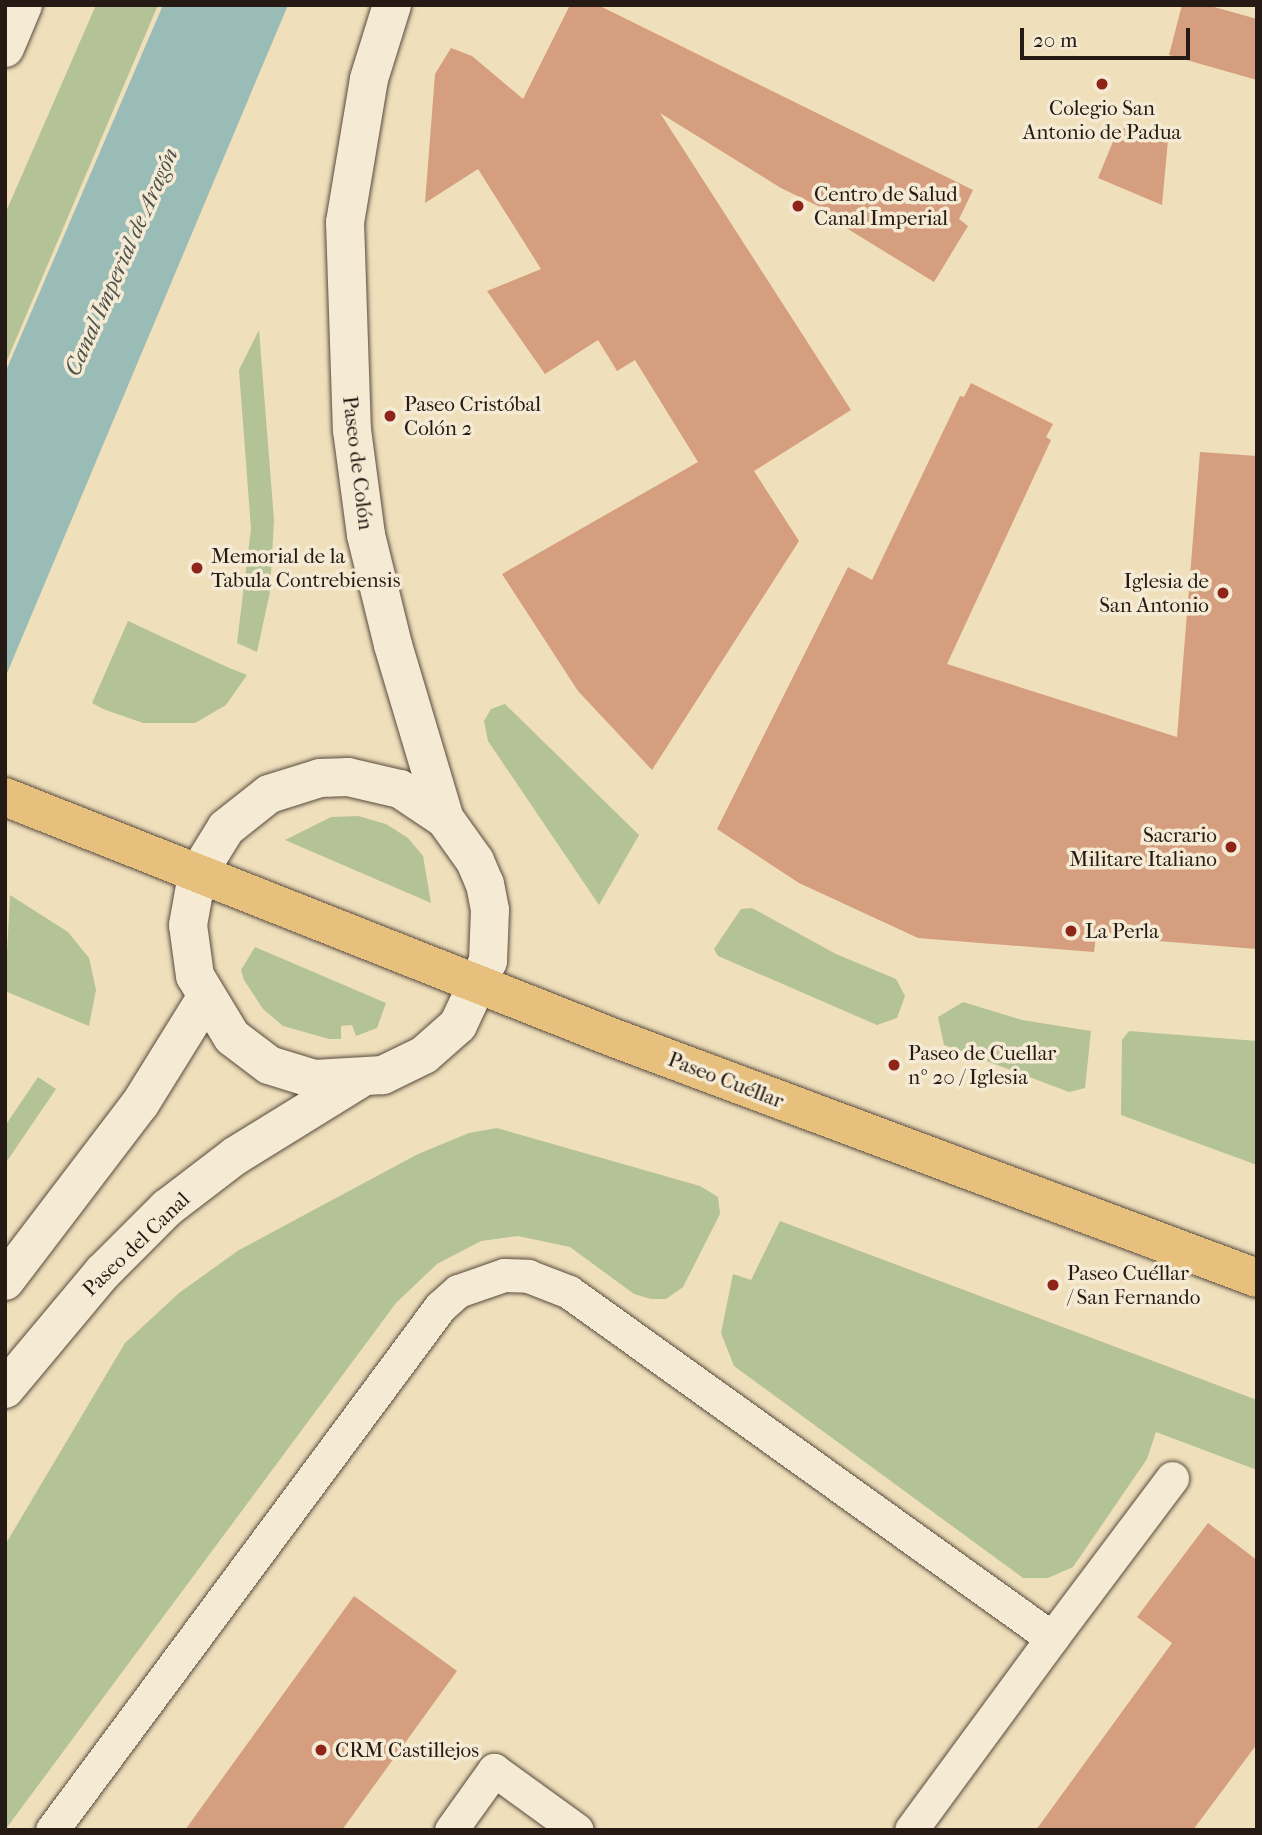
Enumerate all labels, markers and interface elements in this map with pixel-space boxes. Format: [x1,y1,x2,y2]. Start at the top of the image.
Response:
scale bar [1024,14,1194,58]
text: 20 m [1033,28,1077,52]
marker: Colegio San Antonio de Padua [1094,76,1110,92]
place label: Colegio San Antonio de Padua [1023,95,1181,145]
water label: Canal Imperial de Aragón [59,144,185,380]
place label: Centro de Salud Canal Imperial [814,181,958,231]
marker: Centro de Salud Canal Imperial [788,196,808,216]
place label: Paseo Cristóbal Colón 2 [404,391,541,441]
street label: Paseo de Colón [337,395,379,531]
marker: Paseo Cristóbal Colón 2 [382,408,398,424]
place label: Memorial de la Tabula Contrebiensis [211,543,400,593]
marker: Memorial de la Tabula Contrebiensis [189,560,205,576]
place label: Iglesia de San Antonio [1099,568,1209,618]
marker: Iglesia de San Antonio [1215,585,1231,601]
place label: Sacrario Militare Italiano [1069,822,1217,872]
marker: Sacrario Militare Italiano [1223,839,1239,855]
place label: La Perla [1085,918,1159,944]
marker: La Perla [1063,923,1079,939]
place label: Paseo de Cuellar nº 20 / Iglesia [908,1040,1056,1090]
street label: Paseo Cuéllar [665,1046,787,1114]
marker: Paseo de Cuellar nº 20 / Iglesia [886,1057,902,1073]
street label: Paseo del Canal [77,1187,195,1301]
place label: Paseo Cuéllar / San Fernando [1067,1260,1200,1310]
marker: Paseo Cuéllar / San Fernando [1045,1277,1061,1293]
place label: CRM Castillejos [335,1737,479,1763]
marker: CRM Castillejos [313,1742,329,1758]

